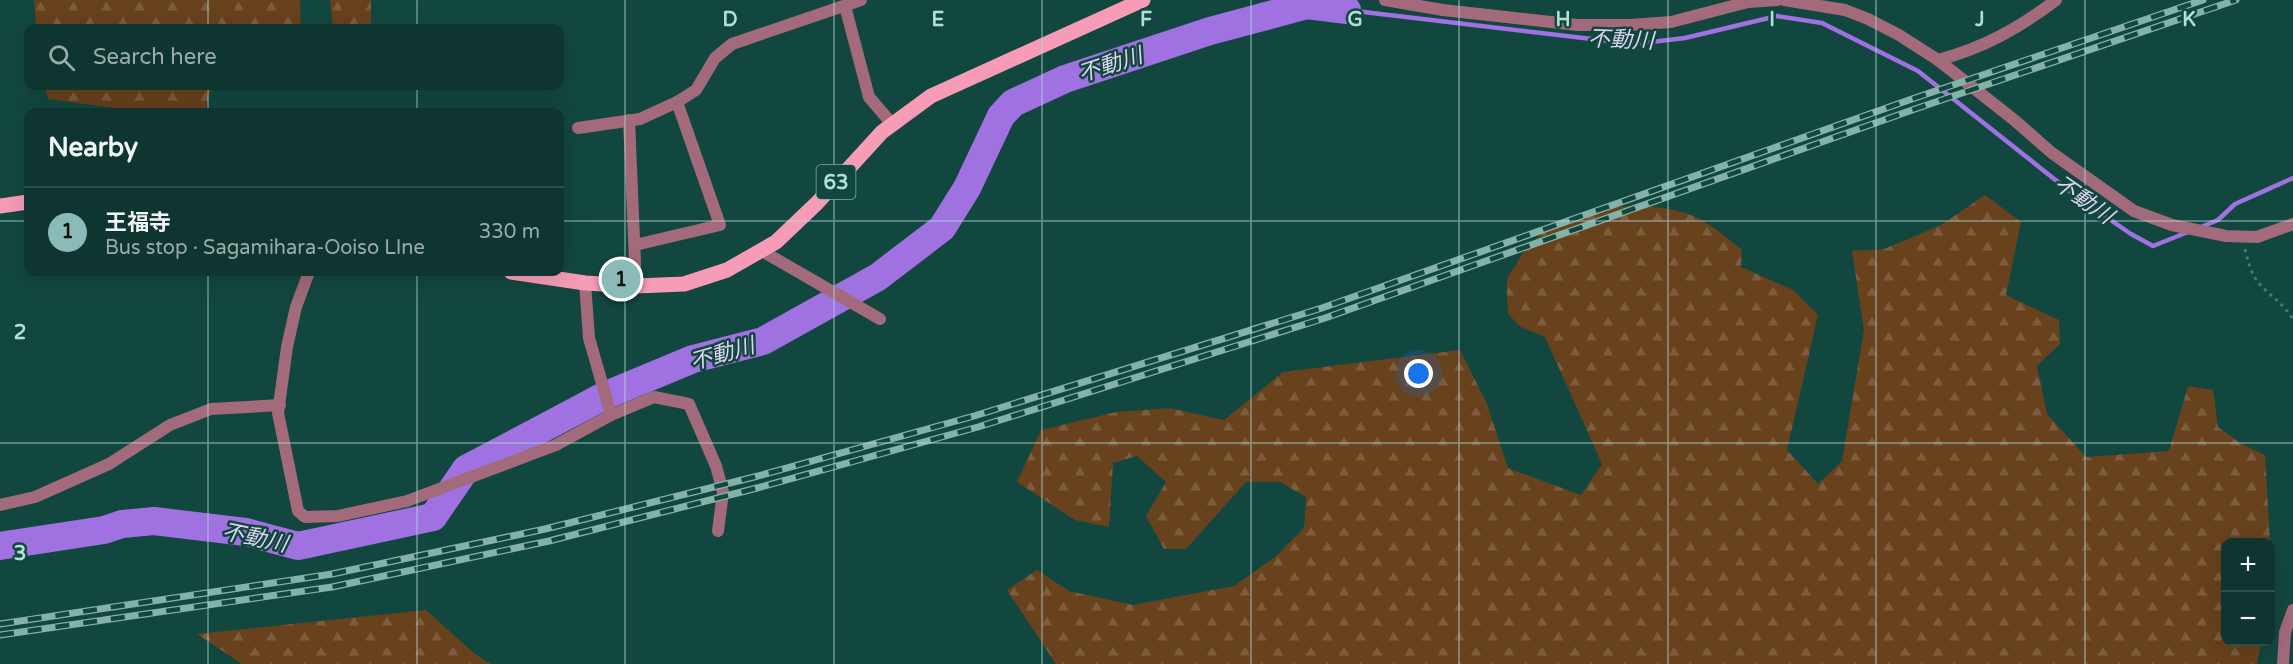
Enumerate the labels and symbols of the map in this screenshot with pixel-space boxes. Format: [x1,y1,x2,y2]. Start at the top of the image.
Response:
text: D [722,8,738,32]
text: E [932,8,945,32]
text: F [1140,8,1152,32]
text: G [1347,8,1363,32]
text: H [1555,8,1571,32]
text: I [1769,8,1775,32]
text: J [1974,8,1985,32]
text: K [2182,8,2196,32]
water label: 不動川 [1588,26,1656,54]
water label: 不動川 [1075,42,1148,88]
road number: 63 [816,165,856,199]
water label: 不動川 [2049,170,2120,231]
pin: 1 [602,256,640,302]
text: 2 [14,321,26,345]
water label: 不動川 [687,332,759,376]
your location [1404,359,1433,388]
water label: 不動川 [220,518,292,558]
text: 3 [14,542,26,566]

